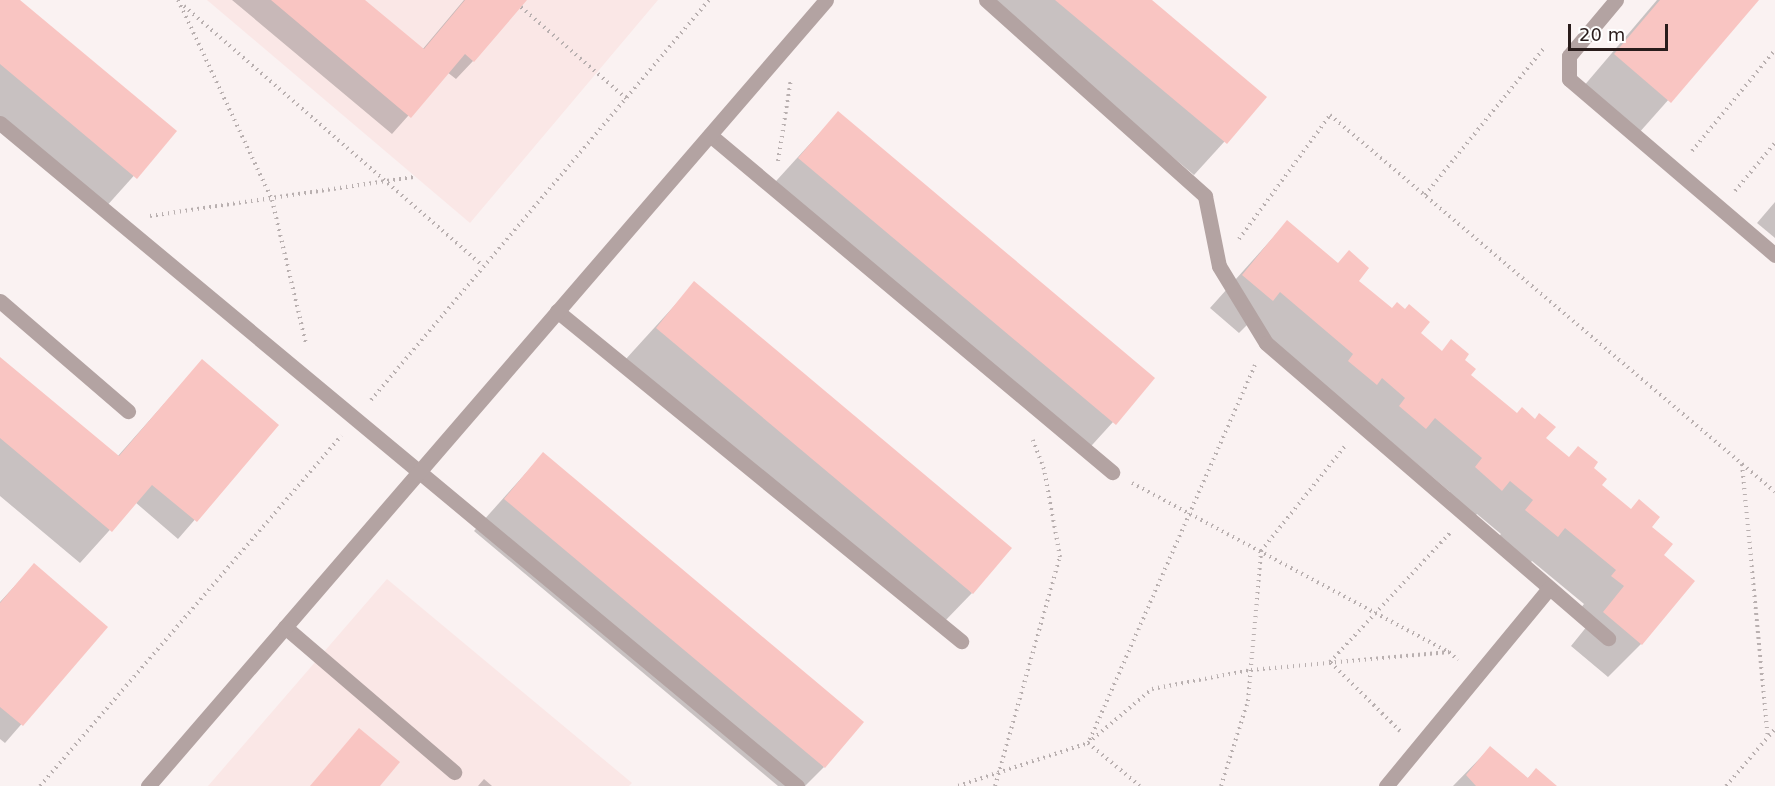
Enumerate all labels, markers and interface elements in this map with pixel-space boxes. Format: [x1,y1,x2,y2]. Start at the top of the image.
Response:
scale bar [1571,12,1672,50]
text: 20 m [1579,24,1625,45]

